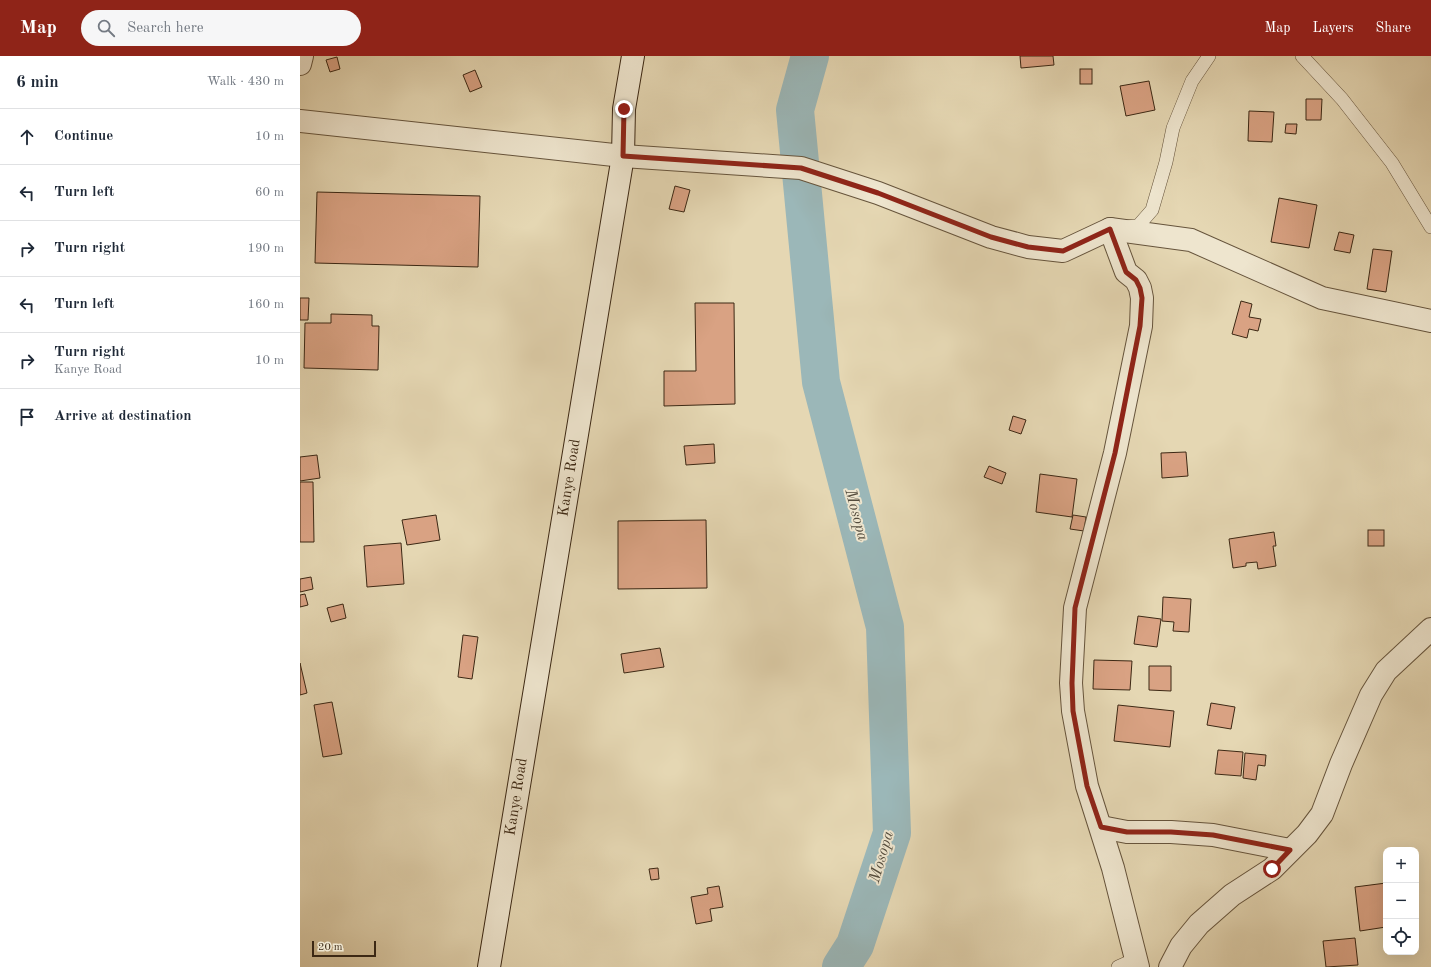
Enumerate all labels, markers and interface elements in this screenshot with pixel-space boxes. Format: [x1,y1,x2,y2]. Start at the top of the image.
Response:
search box [81,10,361,46]
icon: search [95,17,117,39]
text: Map [20,19,57,38]
text: Search here [127,21,204,36]
text: Map [1265,21,1291,35]
text: Layers [1313,21,1354,35]
text: Share [1376,21,1411,35]
text: 6 min [16,74,59,91]
text: Walk · 430 m [207,75,284,88]
route end [615,100,633,118]
icon: ahead [16,126,38,148]
text: Continue [54,129,113,144]
text: 10 m [255,130,284,143]
icon: left [16,182,38,204]
text: Turn left [54,185,114,200]
text: 60 m [255,186,284,199]
icon: right [16,238,38,260]
text: Turn right [54,241,125,256]
text: 190 m [247,242,284,255]
icon: left [16,294,38,316]
text: Turn left [54,297,114,312]
text: 160 m [247,298,284,311]
text: Turn right [54,345,125,360]
icon: right [16,350,38,372]
text: 10 m [255,354,284,367]
text: Kanye Road [54,363,122,376]
icon: arrive [16,406,38,428]
text: Arrive at destination [54,409,192,424]
street label: Kanye Road [556,438,584,518]
water label: Mosopa [841,486,871,543]
street label: Kanye Road [503,757,531,837]
water label: Mosopa [867,829,897,886]
map controls [1383,847,1419,955]
button: + [1383,847,1419,883]
route start [1263,860,1281,878]
button: − [1383,883,1419,919]
button: locate [1383,919,1419,955]
scale bar [312,939,376,958]
text: 20 m [318,942,343,953]

